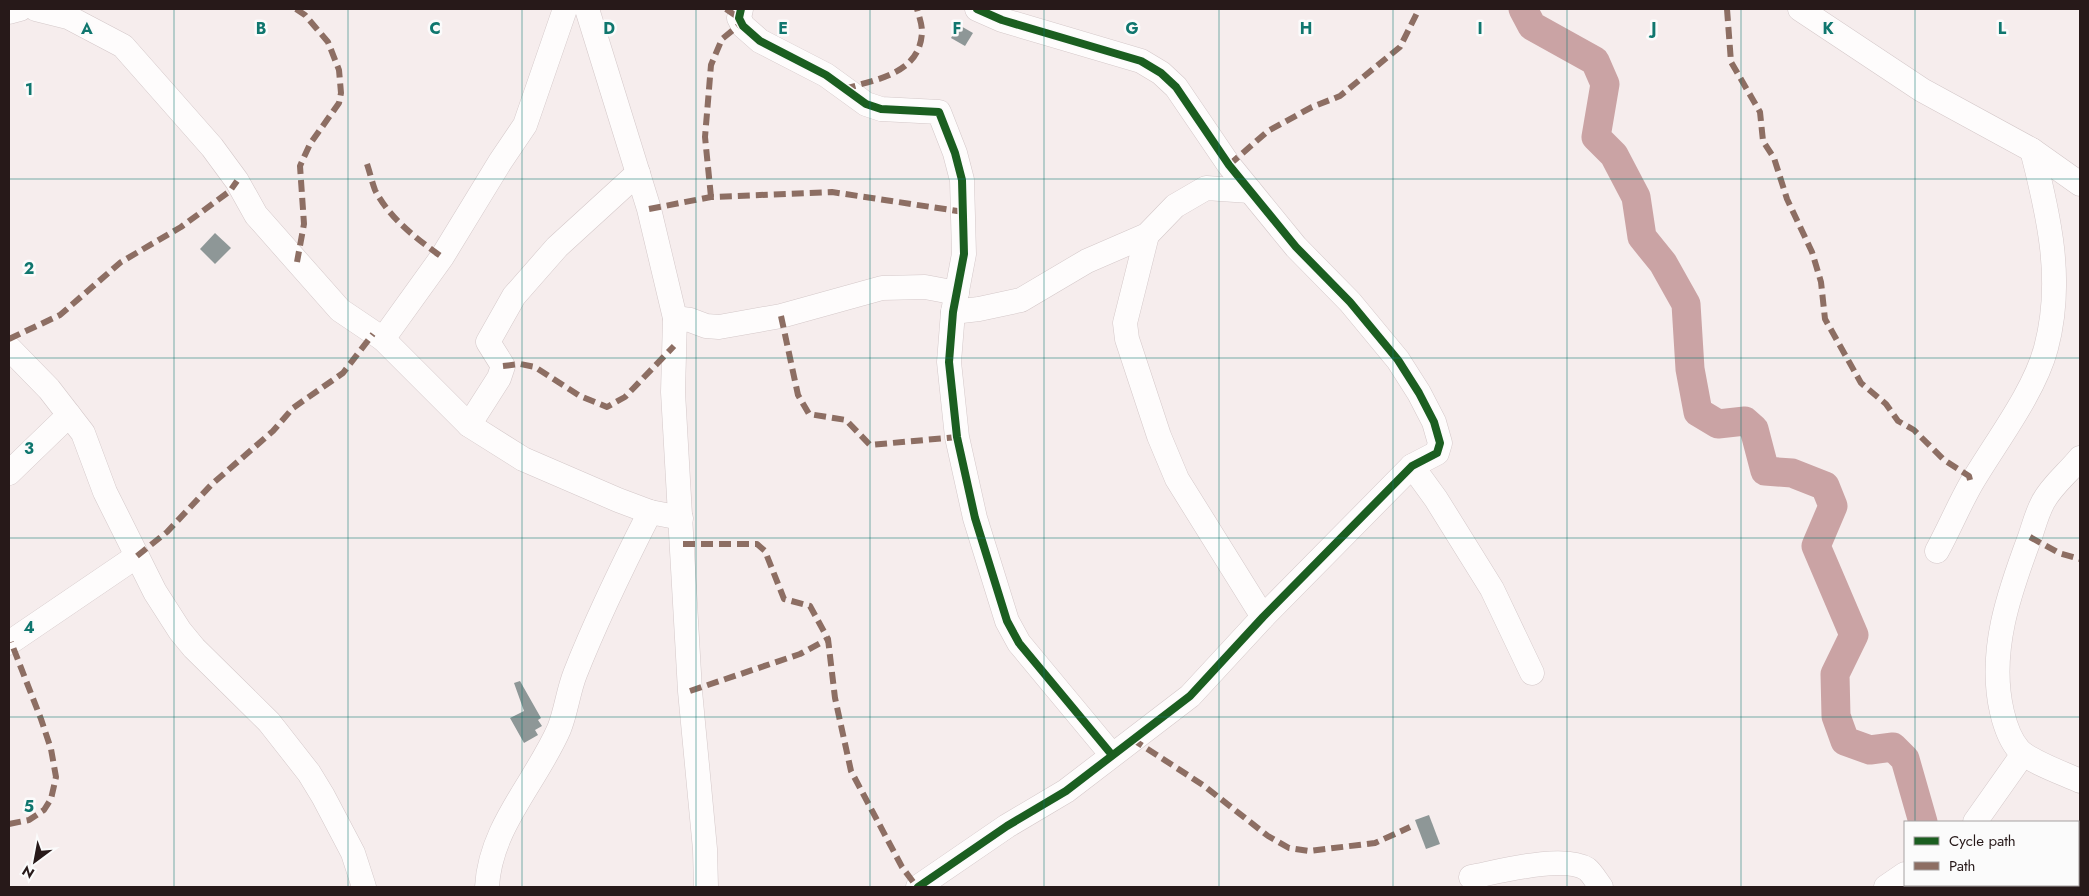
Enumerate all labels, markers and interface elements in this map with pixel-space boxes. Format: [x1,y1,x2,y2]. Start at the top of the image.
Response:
text: A [80,17,93,40]
text: B [256,17,266,40]
text: C [429,17,441,40]
text: D [603,17,615,40]
text: E [778,17,788,40]
text: F [953,17,961,40]
text: G [1125,17,1139,40]
text: H [1300,17,1312,40]
text: I [1477,17,1483,40]
text: J [1648,17,1657,40]
text: K [1822,17,1834,40]
text: L [1998,17,2007,40]
text: 1 [25,78,33,101]
text: 2 [24,257,34,280]
text: 3 [24,437,34,460]
text: 4 [23,616,35,639]
text: 5 [24,795,34,818]
legend [1904,821,2079,886]
text: Cycle path [1949,830,2016,852]
north arrow [10,836,60,886]
text: Path [1949,855,1975,877]
text: N [18,861,38,883]

